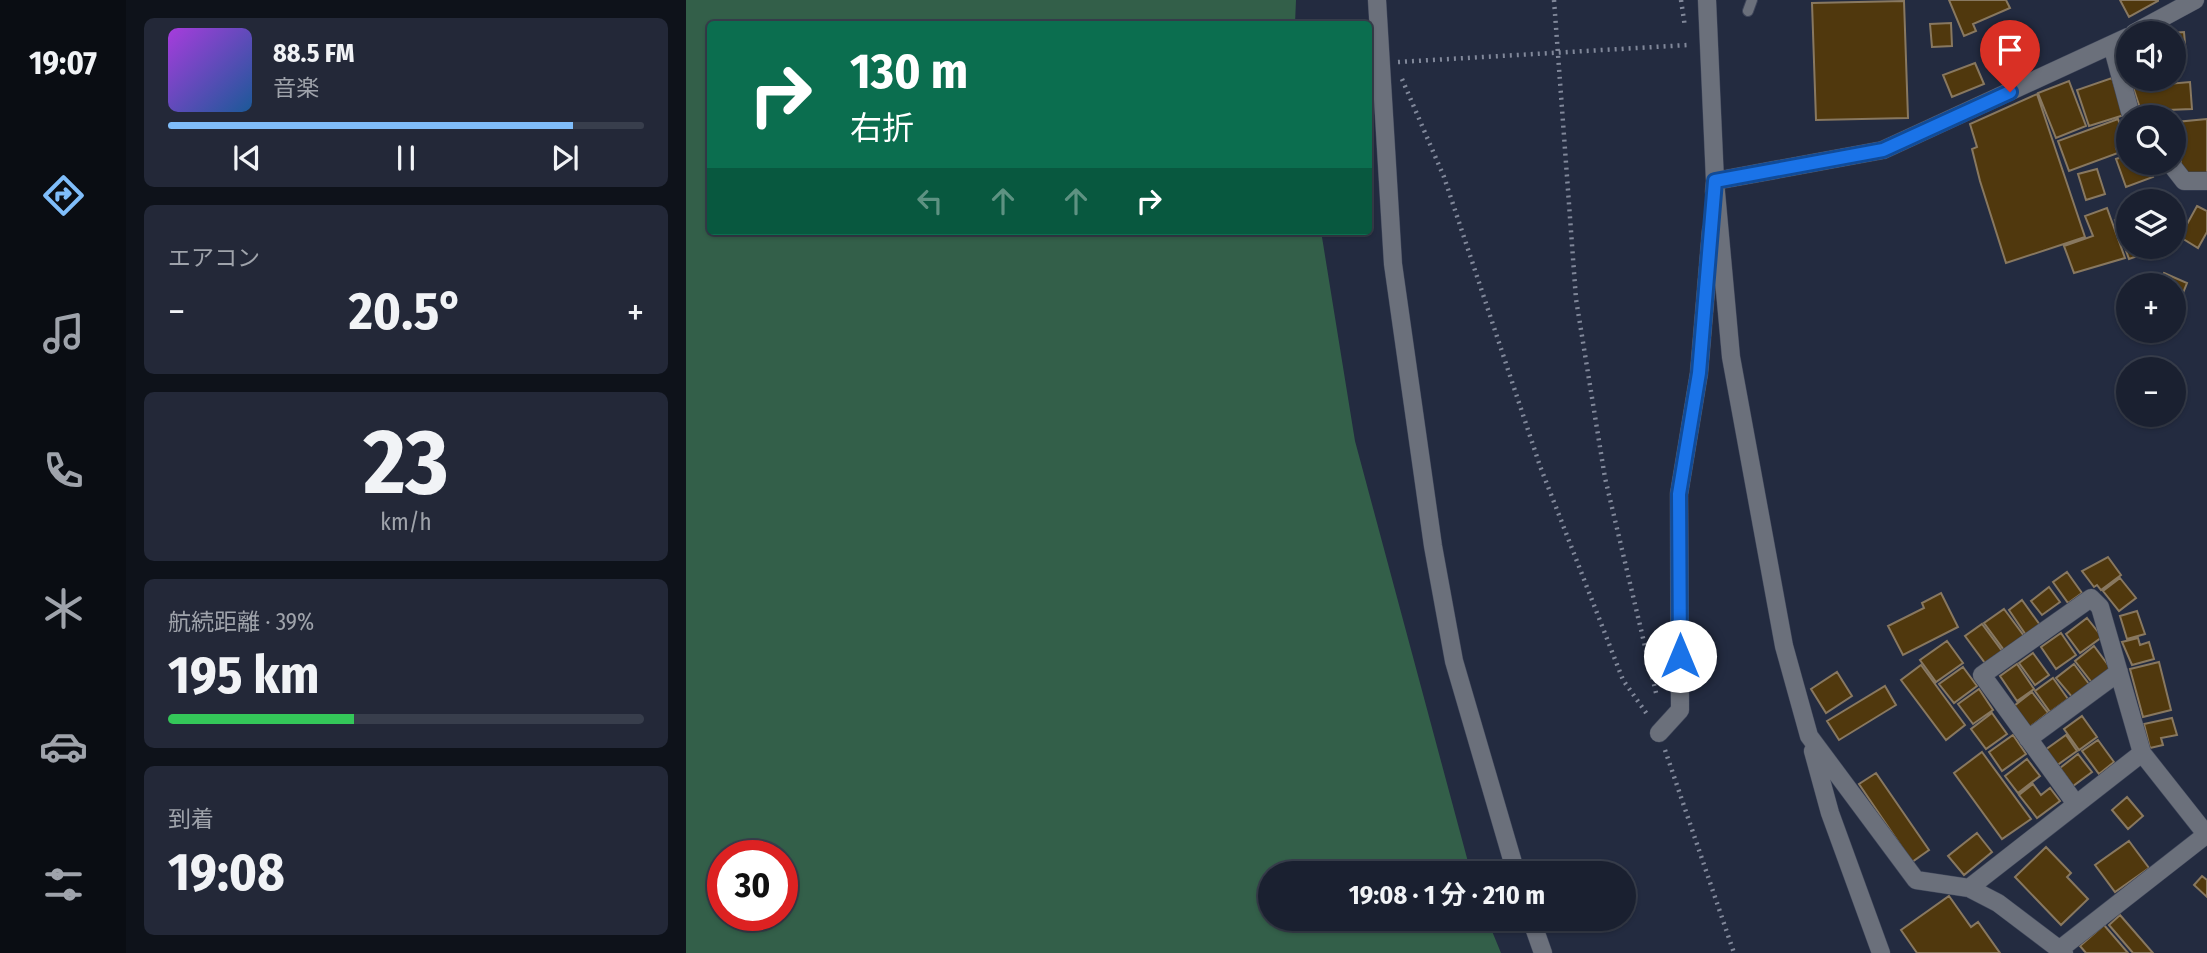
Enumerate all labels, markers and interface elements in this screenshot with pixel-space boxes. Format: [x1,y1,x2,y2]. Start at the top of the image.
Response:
pin [1980,20,2040,92]
map controls [2116,21,2186,427]
button: sound [2116,21,2186,91]
icon: arrive [1991,31,2029,69]
text: 88.5 FM [273,38,354,69]
text: 130 m [850,42,968,101]
text: 19:07 [29,44,97,82]
icon: right [735,49,826,140]
text: 音楽 [273,74,319,102]
button: search [2116,105,2186,175]
text: 右折 [850,109,914,147]
icon: previous [228,139,266,177]
icon: pause [387,139,425,177]
icon: next [546,139,584,177]
icon: directions [39,171,88,220]
icon: left [911,182,949,220]
icon: ahead [984,182,1022,220]
icon: ahead [1057,182,1095,220]
icon: right [1130,182,1168,220]
button: layers [2116,189,2186,259]
text: エアコン [168,244,260,272]
button: + [2116,273,2186,343]
text: 20.5° [349,280,463,343]
text: − [168,289,185,335]
text: + [627,289,644,335]
icon: music [39,309,88,358]
button: − [2116,357,2186,427]
text: 23 [363,408,449,517]
icon: phone [39,446,88,495]
text: km/h [380,508,432,536]
icon: climate [39,584,88,633]
text: 航続距離 · 39% [168,608,314,636]
position arrow [1643,619,1717,693]
text: 195 km [168,644,319,707]
icon: car [39,722,88,771]
text: 到着 [168,805,214,833]
speed limit sign: 30 [707,840,798,931]
text: 19:08 [168,841,285,904]
icon: filters [39,860,88,909]
text: 19:08 · 1 分 · 210 m [1349,880,1545,911]

